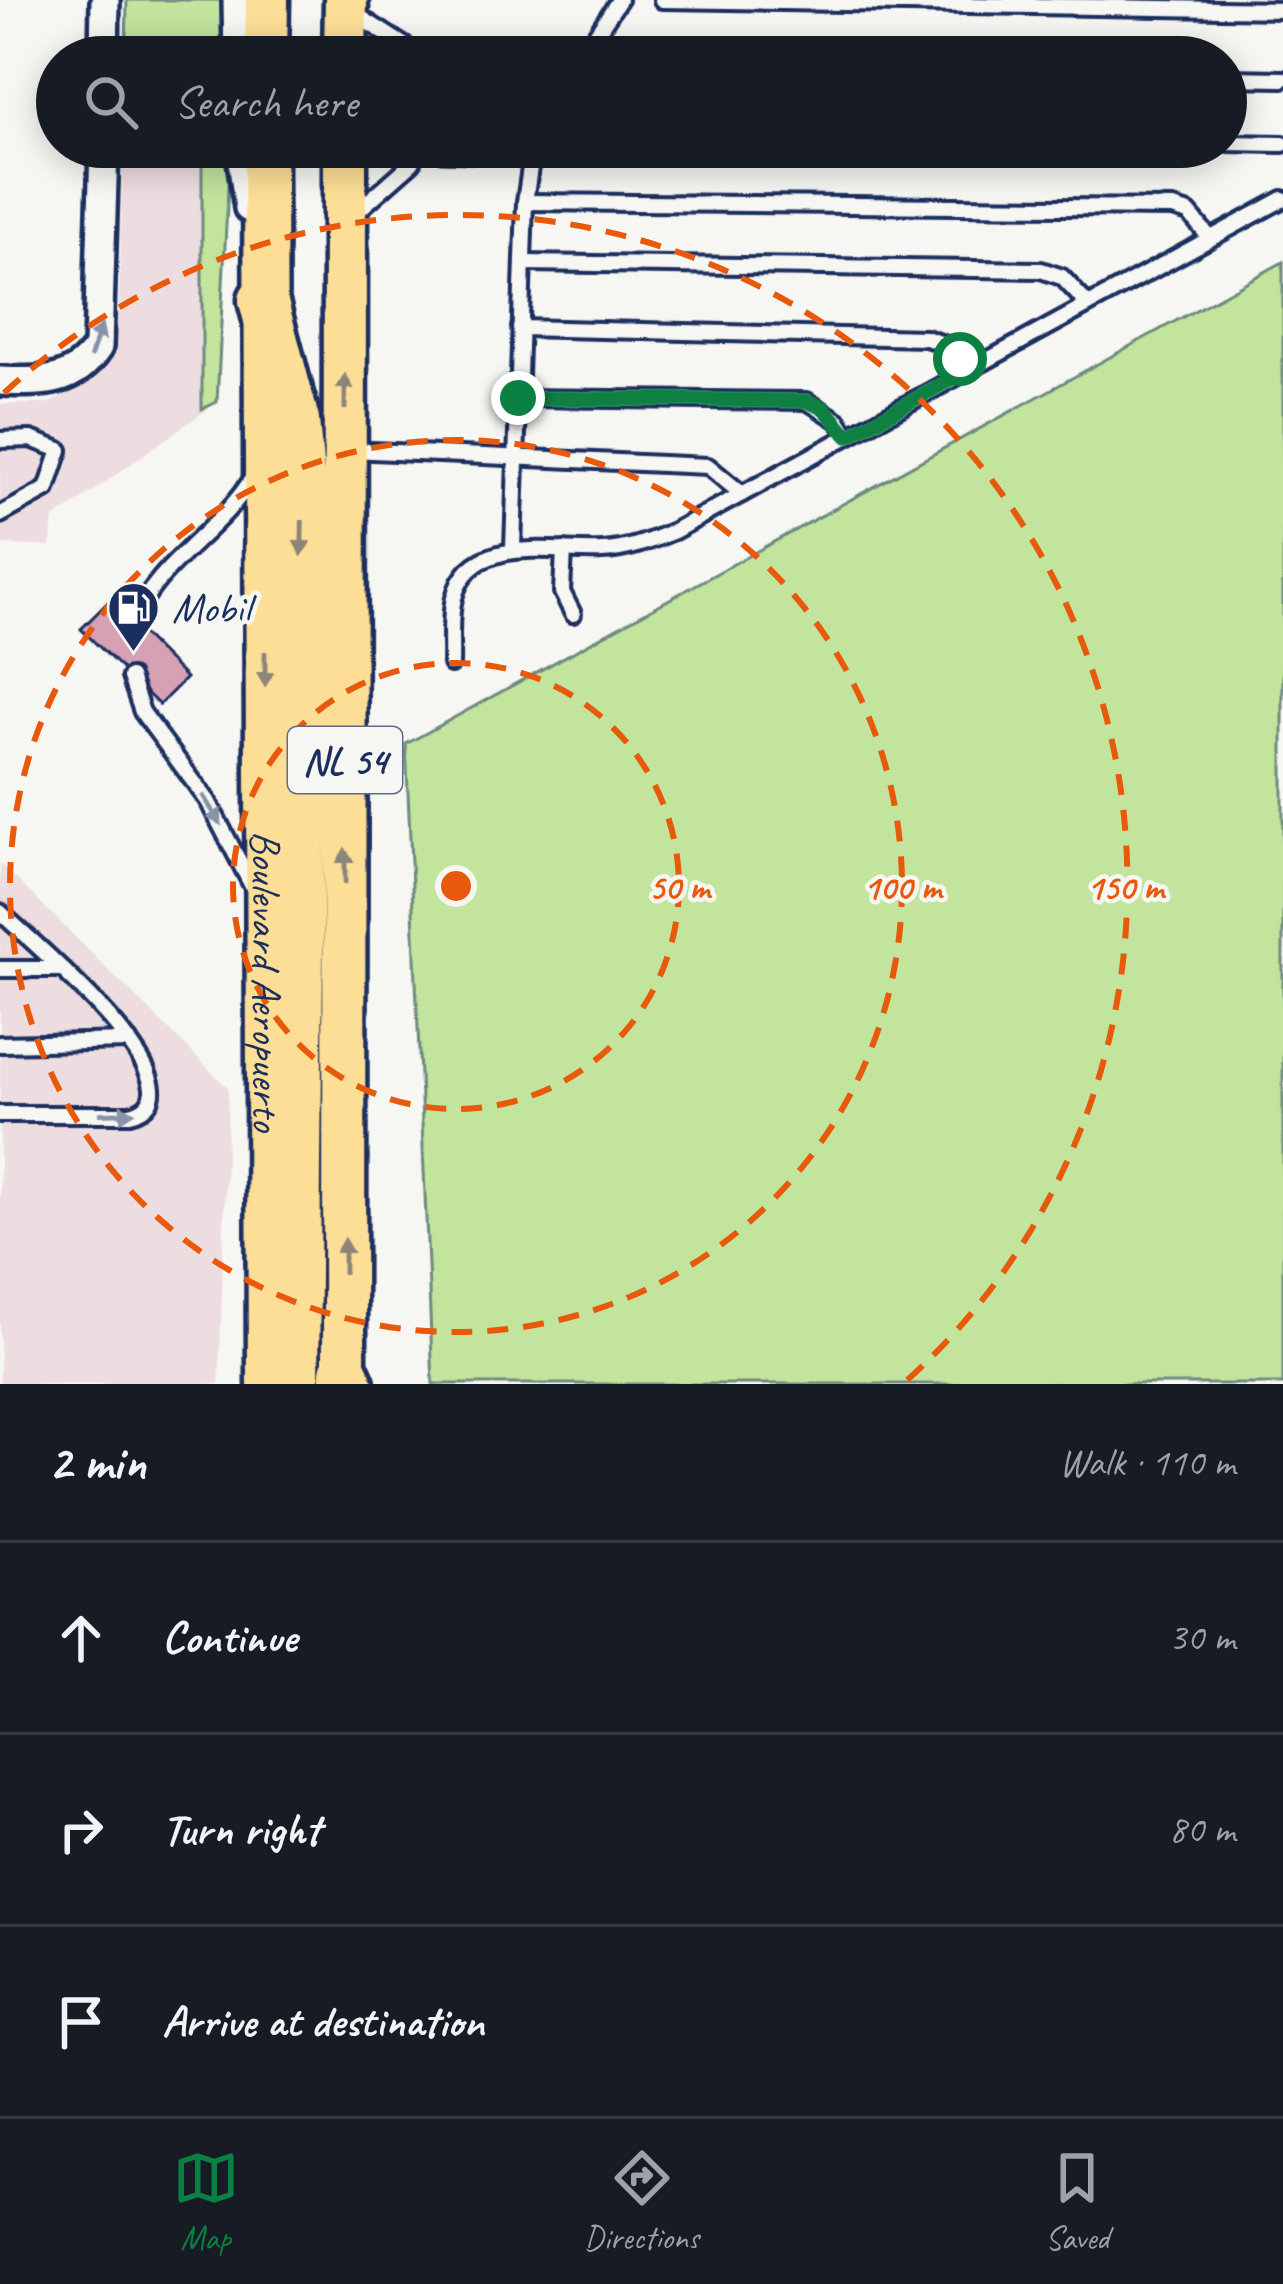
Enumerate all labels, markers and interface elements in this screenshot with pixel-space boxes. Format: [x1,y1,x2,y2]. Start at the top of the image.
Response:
search box [36,36,1247,168]
icon: search [78,69,144,135]
text: Search here [174,74,357,131]
one-way arrow [88,323,106,359]
route start [933,332,987,386]
route end [491,371,545,425]
one-way arrow [335,372,355,410]
one-way arrow [292,520,312,558]
fuel station icon: Mobil [105,579,161,653]
place label: Mobil [172,582,257,635]
one-way arrow [255,651,275,689]
road number: NL 54 [288,727,402,793]
one-way arrow [201,794,223,827]
street label: Boulevard Aeropuerto [239,831,293,1134]
one-way arrow [335,846,355,884]
text: 50 m [648,864,713,910]
text: 100 m [863,864,944,910]
text: 150 m [1086,864,1167,910]
centre of rings [435,865,477,907]
one-way arrow [99,1103,137,1122]
one-way arrow [334,1236,354,1274]
text: 2 min [48,1430,146,1494]
text: Walk · 110 m [1059,1438,1235,1487]
icon: ahead [48,1605,114,1671]
text: Continue [162,1609,296,1666]
text: 30 m [1169,1613,1235,1662]
icon: right [48,1797,114,1863]
text: Turn right [162,1801,320,1858]
text: 80 m [1169,1805,1235,1854]
icon: arrive [48,1989,114,2055]
text: Arrive at destination [162,1993,484,2050]
tab: Map [173,2145,239,2259]
tab: Directions [584,2145,699,2259]
tab: Saved [1044,2145,1110,2259]

